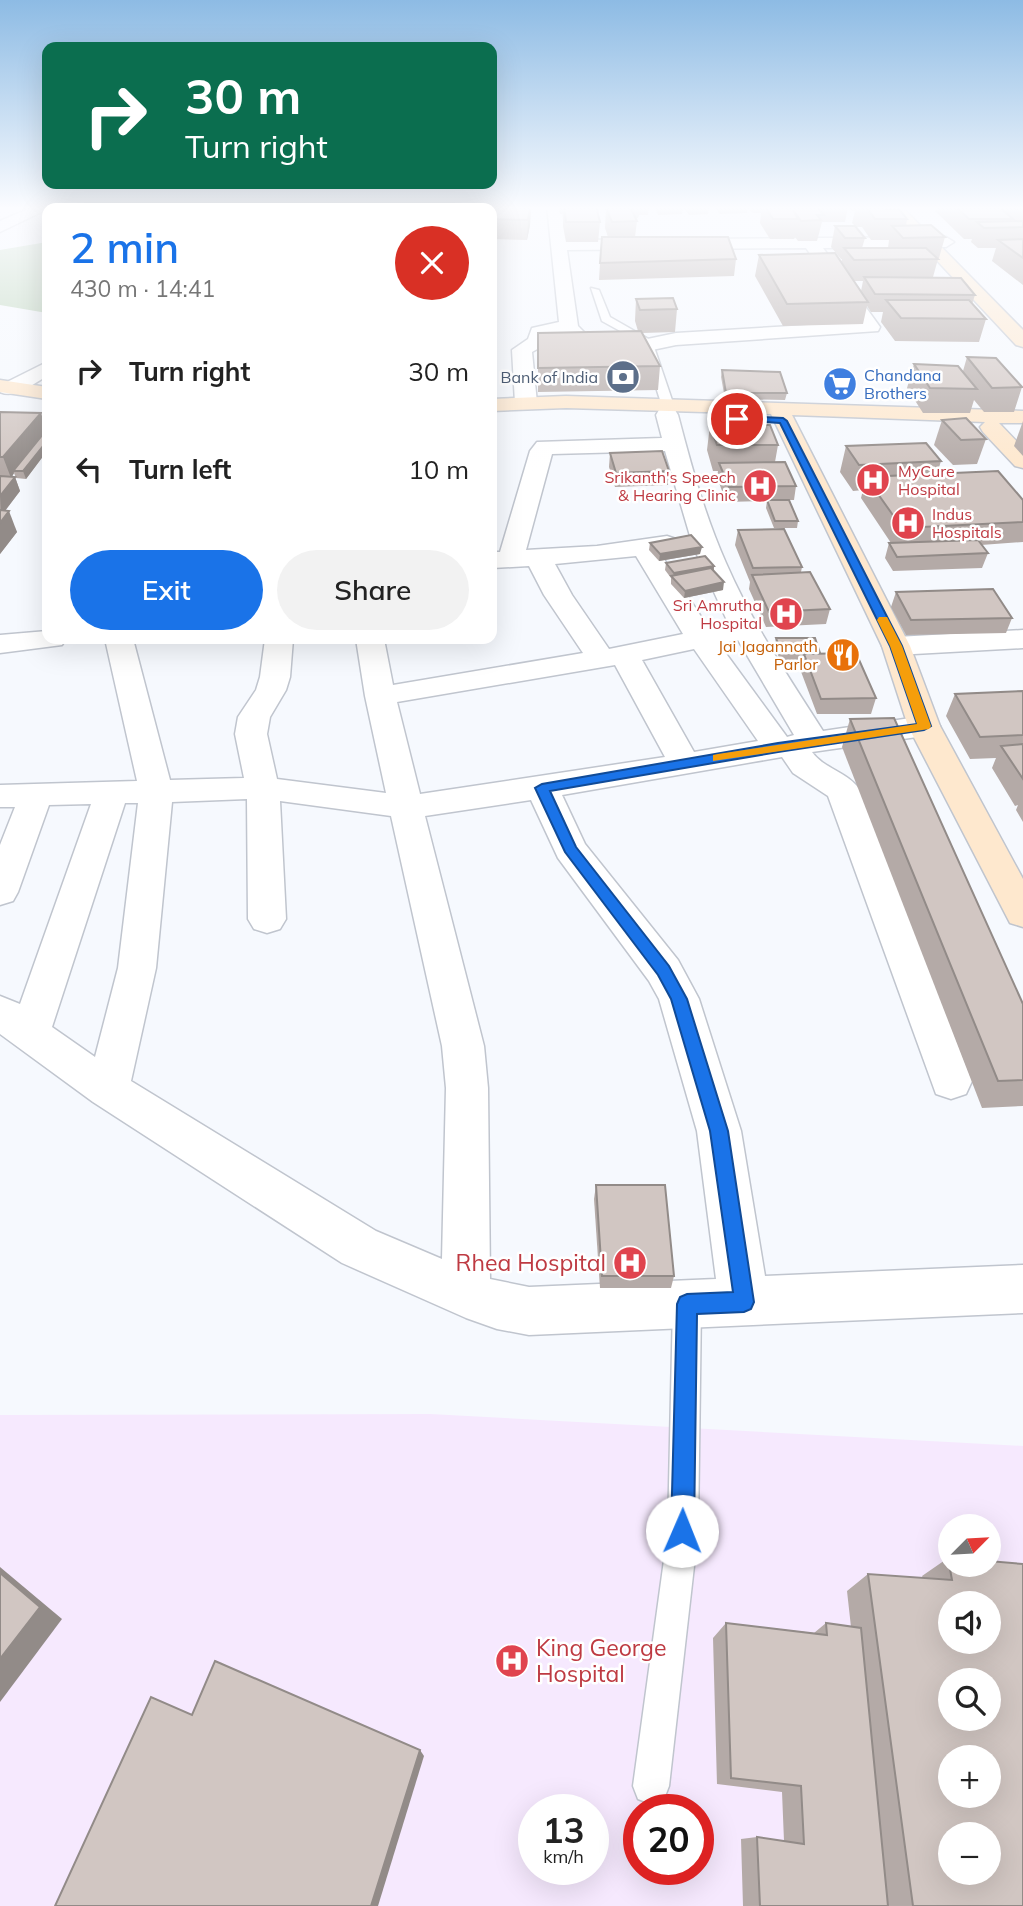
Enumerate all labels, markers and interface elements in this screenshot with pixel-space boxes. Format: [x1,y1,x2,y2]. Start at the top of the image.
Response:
text: 30 m [185,65,301,126]
icon: right [70,70,161,161]
text: Turn right [185,126,328,166]
text: 2 min [70,221,179,274]
button: close [395,226,469,300]
text: 430 m · 14:41 [70,274,215,303]
icon: right [70,352,108,390]
text: Turn right [129,355,250,388]
text: 30 m [408,355,469,388]
bank icon: Bank of India [604,358,642,396]
supermarket icon: Chandana Brothers [821,365,859,403]
place label: Chandana Brothers [864,365,941,403]
place label: Bank of India [501,367,598,387]
pin [707,389,767,449]
icon: arrive [718,400,756,438]
icon: left [70,450,108,488]
text: Turn left [129,453,231,486]
text: 10 m [408,453,469,486]
hospital icon: MyCure Hospital [854,461,892,499]
place label: MyCure Hospital [898,461,960,499]
place label: Srikanth's Speech & Hearing Clinic [604,467,736,505]
hospital icon: Srikanth's Speech & Hearing Clinic [741,467,779,505]
hospital icon: Indus Hospitals [889,504,927,542]
place label: Indus Hospitals [932,504,1002,542]
button: Exit [70,550,263,630]
button: Share [277,550,469,630]
place label: Sri Amrutha Hospital [673,595,762,633]
hospital icon: Sri Amrutha Hospital [767,595,805,633]
place label: Jai Jagannath Parlor [718,636,818,674]
restaurant icon: Jai Jagannath Parlor [824,636,862,674]
hospital icon: Rhea Hospital [611,1244,649,1282]
place label: Rhea Hospital [456,1248,606,1277]
position arrow [645,1494,719,1568]
north arrow [938,1514,1001,1577]
map controls [938,1514,1001,1885]
button: sound [938,1591,1001,1654]
place label: King George Hospital [536,1633,666,1688]
hospital icon: King George Hospital [493,1642,531,1680]
button: search [938,1668,1001,1731]
button: + [938,1745,1001,1808]
speed limit sign: 20 [623,1794,714,1885]
text: 13 [542,1808,585,1852]
button: − [938,1822,1001,1885]
text: km/h [543,1845,584,1868]

